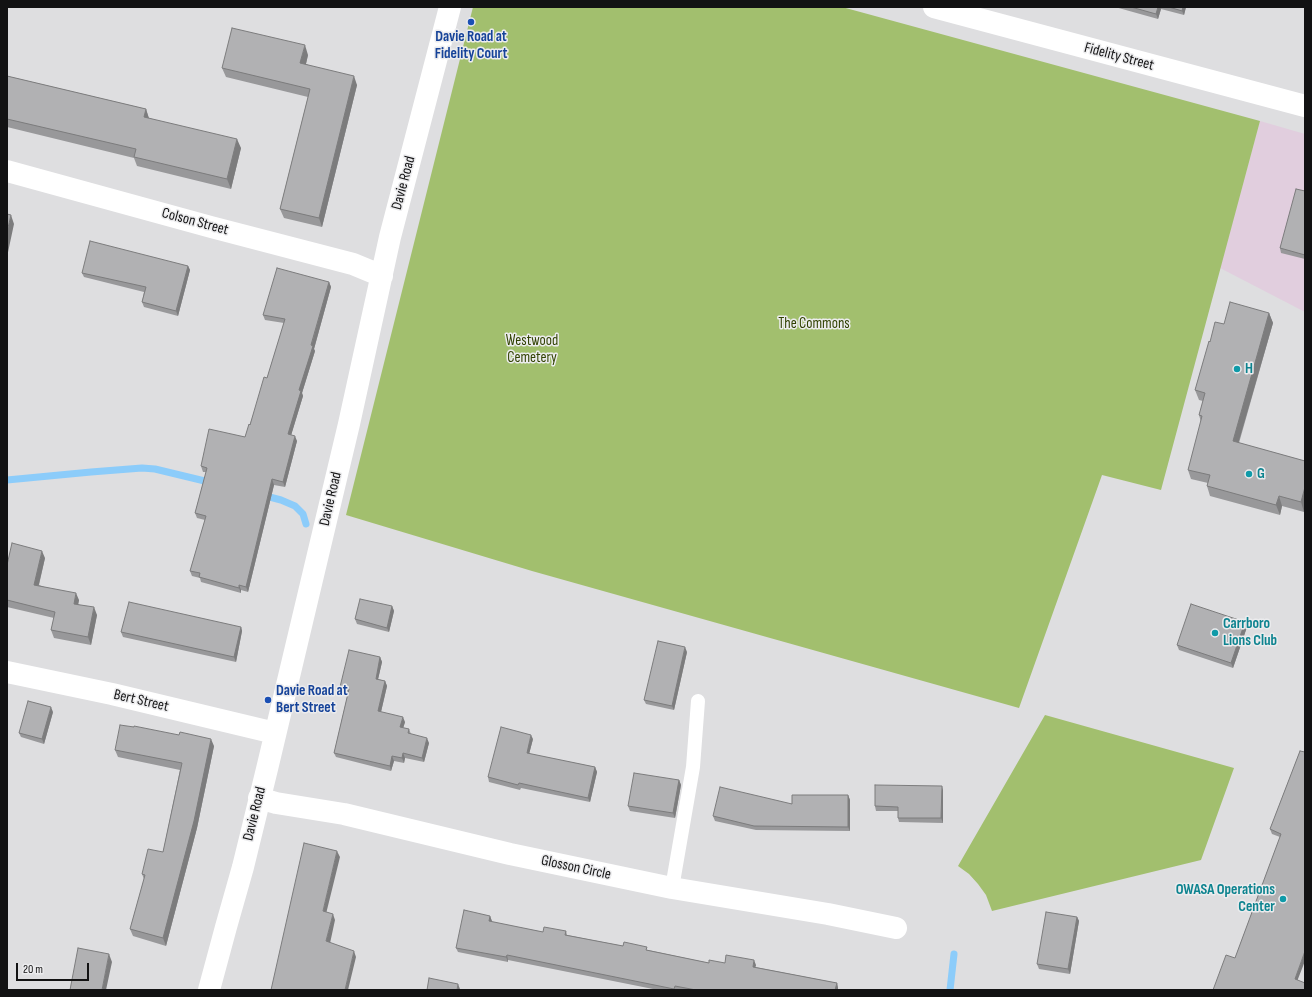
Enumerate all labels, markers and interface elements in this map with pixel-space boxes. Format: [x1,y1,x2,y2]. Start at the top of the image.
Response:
marker: Davie Road at Fidelity Court [466,17,476,27]
place label: Davie Road at Fidelity Court [435,28,507,63]
street label: Fidelity Street [1082,39,1156,75]
street label: Davie Road [388,154,420,212]
street label: Colson Street [160,204,230,240]
park label: The Commons [778,315,850,333]
park label: Westwood Cemetery [506,332,558,367]
place label: H [1245,360,1253,378]
marker: H [1232,364,1242,374]
place label: G [1257,465,1265,483]
marker: G [1244,469,1254,479]
street label: Davie Road [316,470,346,528]
place label: Carrboro Lions Club [1223,615,1277,650]
marker: Carrboro Lions Club [1210,628,1220,638]
place label: Davie Road at Bert Street [276,682,348,717]
street label: Bert Street [112,686,170,716]
marker: Davie Road at Bert Street [263,695,273,705]
street label: Davie Road [240,785,270,843]
street label: Glosson Circle [539,852,613,884]
place label: OWASA Operations Center [1176,881,1275,916]
marker: OWASA Operations Center [1278,894,1288,904]
scale bar [18,955,91,981]
text: 20 m [23,962,43,977]

